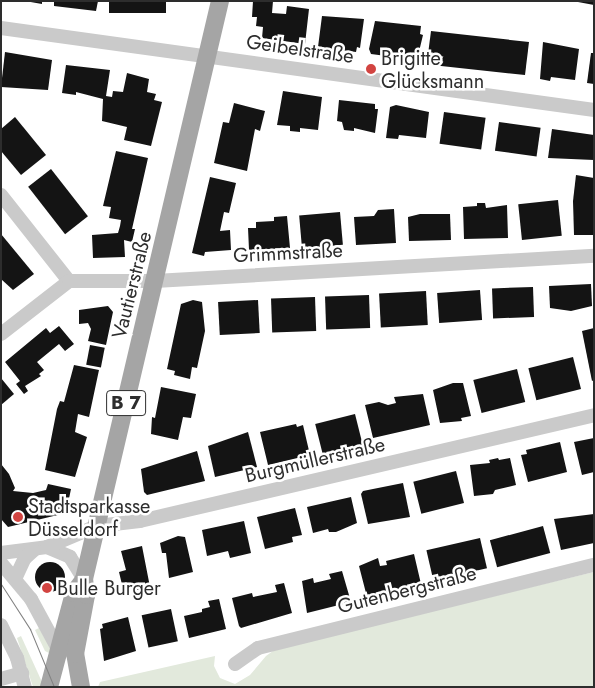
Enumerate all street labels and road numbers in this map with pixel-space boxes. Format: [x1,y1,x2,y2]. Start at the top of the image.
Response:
street label: Geibelstraße [245,30,355,68]
street label: Vautierstraße [107,229,157,341]
street label: Grimmstraße [233,238,343,268]
road number: B 7 [106,386,146,419]
street label: Burgmüllerstraße [243,432,387,488]
street label: Gutenbergstraße [335,561,479,619]

